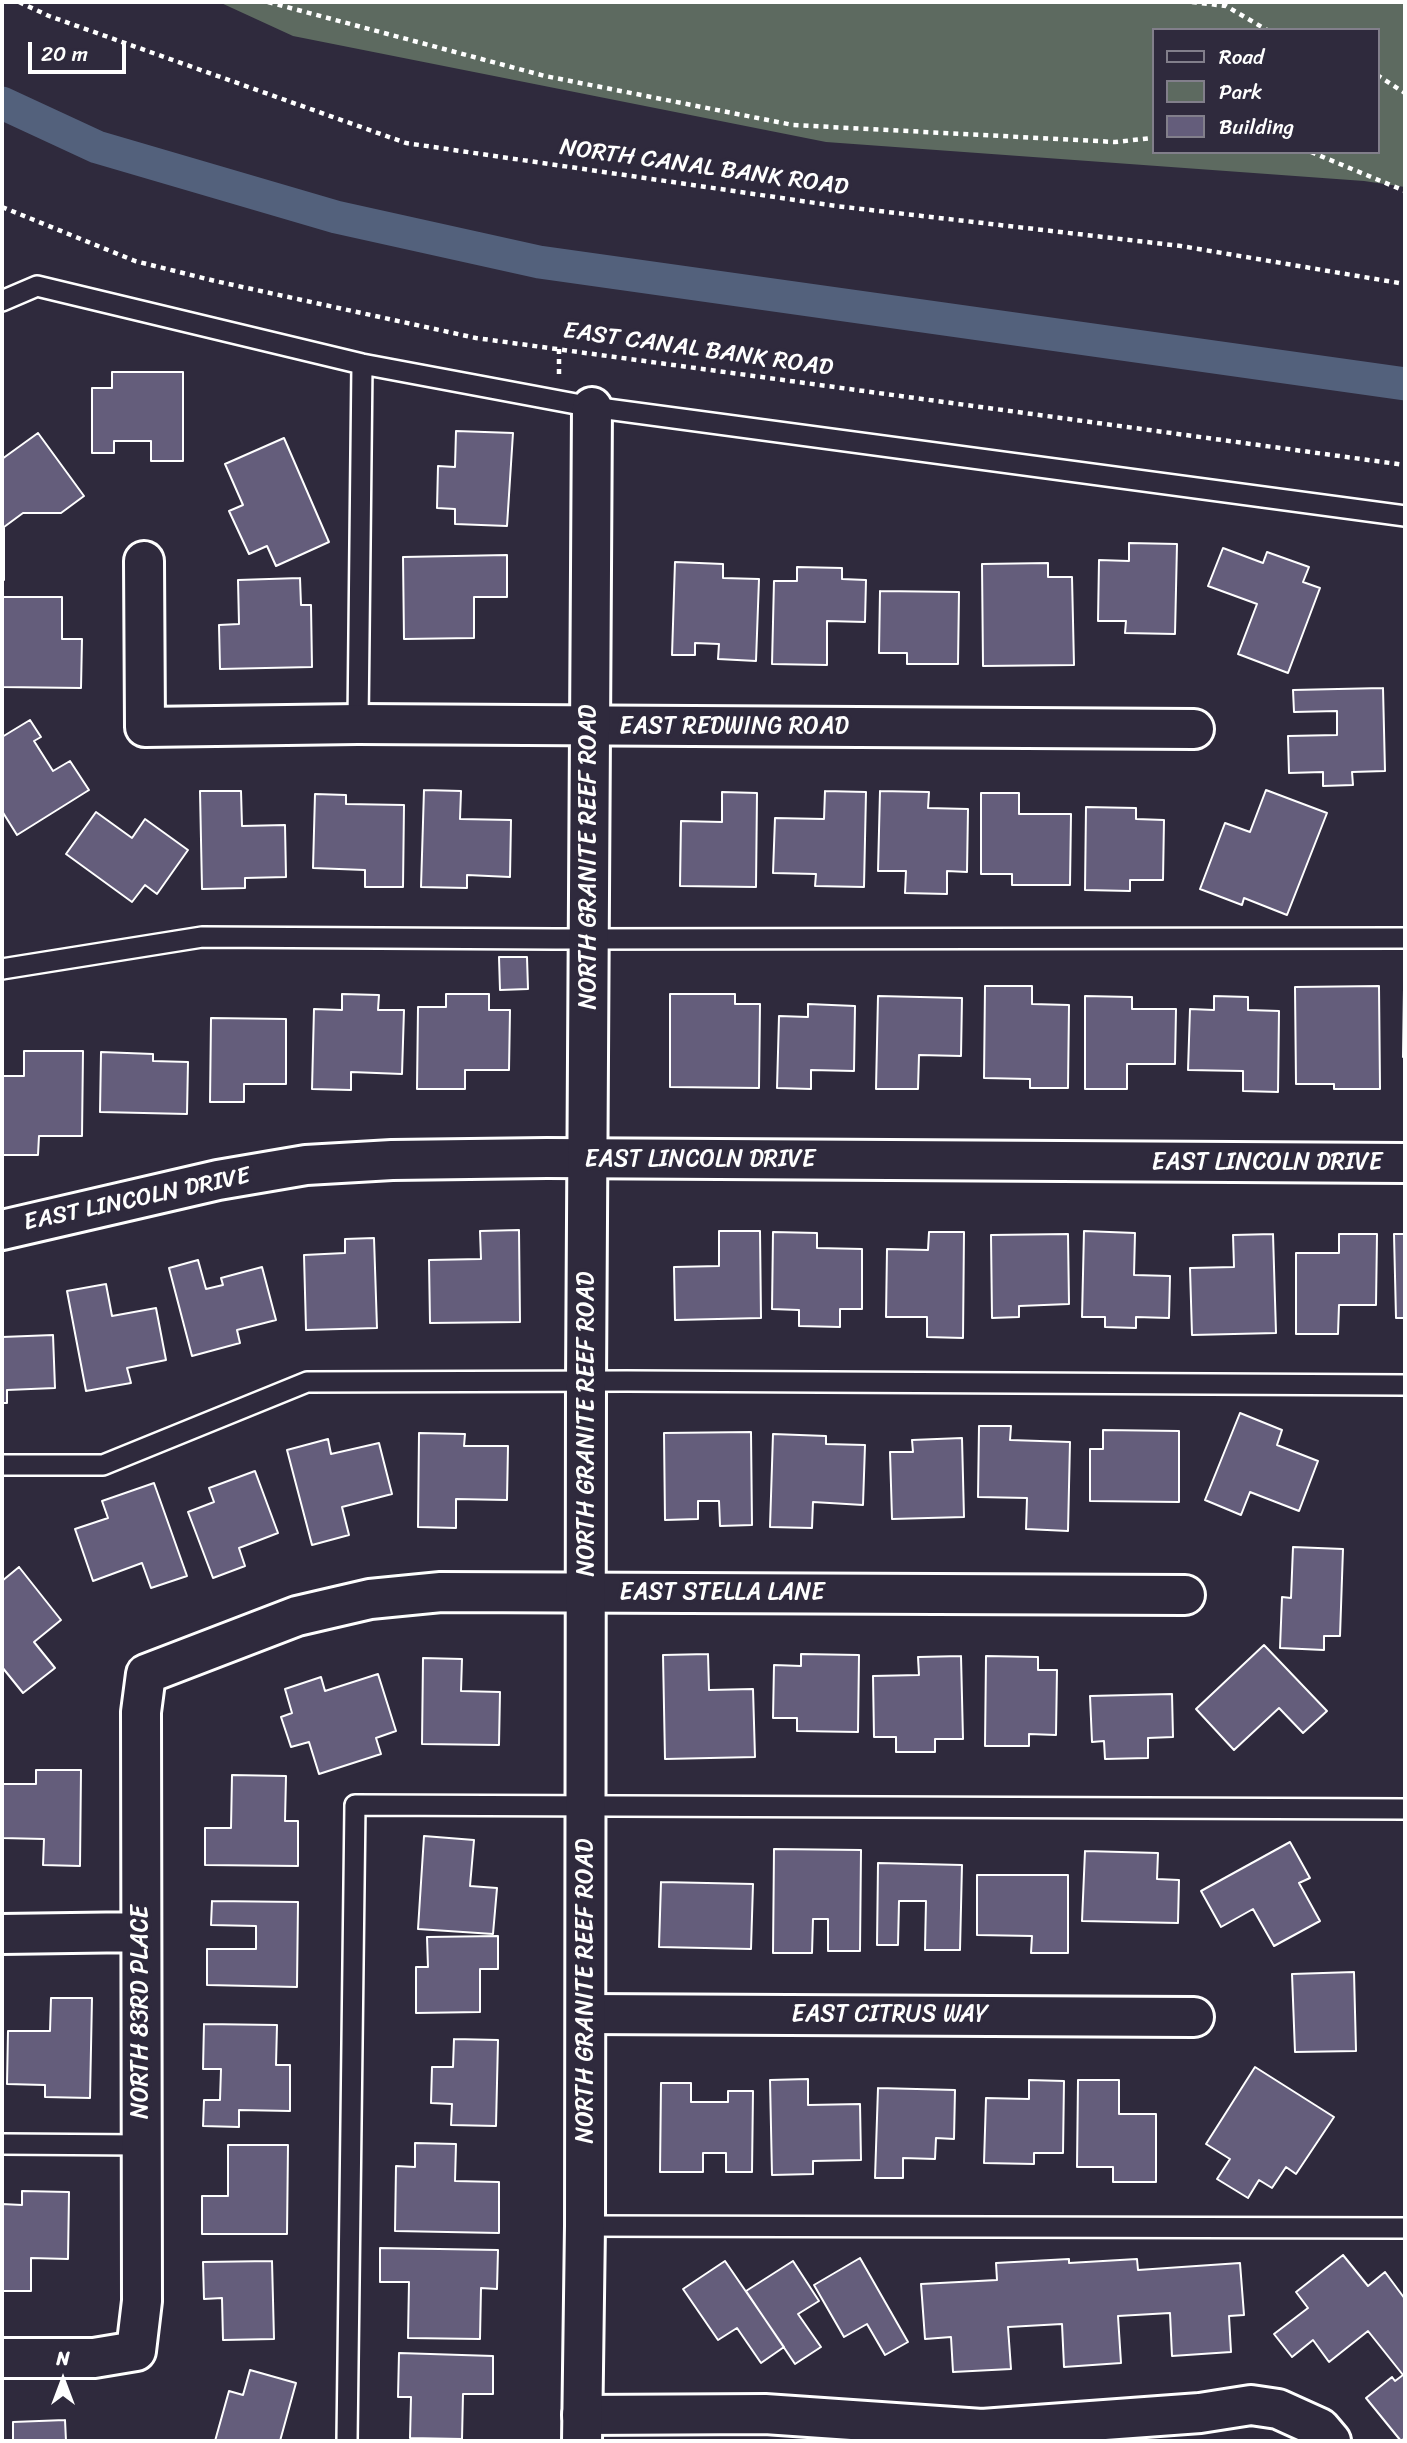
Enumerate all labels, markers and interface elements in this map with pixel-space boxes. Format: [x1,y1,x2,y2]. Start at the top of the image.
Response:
scale bar [32,28,130,72]
legend [1152,28,1379,154]
text: 20 m [41,35,88,73]
text: Road [1219,38,1264,76]
text: Park [1219,73,1262,111]
text: Building [1219,108,1294,146]
street label: NORTH CANAL BANK ROAD [558,133,850,203]
street label: EAST CANAL BANK ROAD [561,317,835,383]
street label: NORTH GRANITE REEF ROAD [575,705,603,1009]
street label: EAST REDWING ROAD [619,713,849,741]
street label: EAST LINCOLN DRIVE [585,1146,815,1174]
street label: EAST LINCOLN DRIVE [1152,1149,1382,1177]
street label: EAST LINCOLN DRIVE [21,1162,253,1238]
street label: NORTH GRANITE REEF ROAD [573,1272,601,1576]
street label: EAST STELLA LANE [619,1579,825,1607]
street label: NORTH GRANITE REEF ROAD [572,1839,600,2143]
street label: NORTH 83RD PLACE [127,1905,155,2119]
street label: EAST CITRUS WAY [791,2001,989,2029]
text: N [56,2342,70,2375]
north arrow [28,2345,98,2415]

